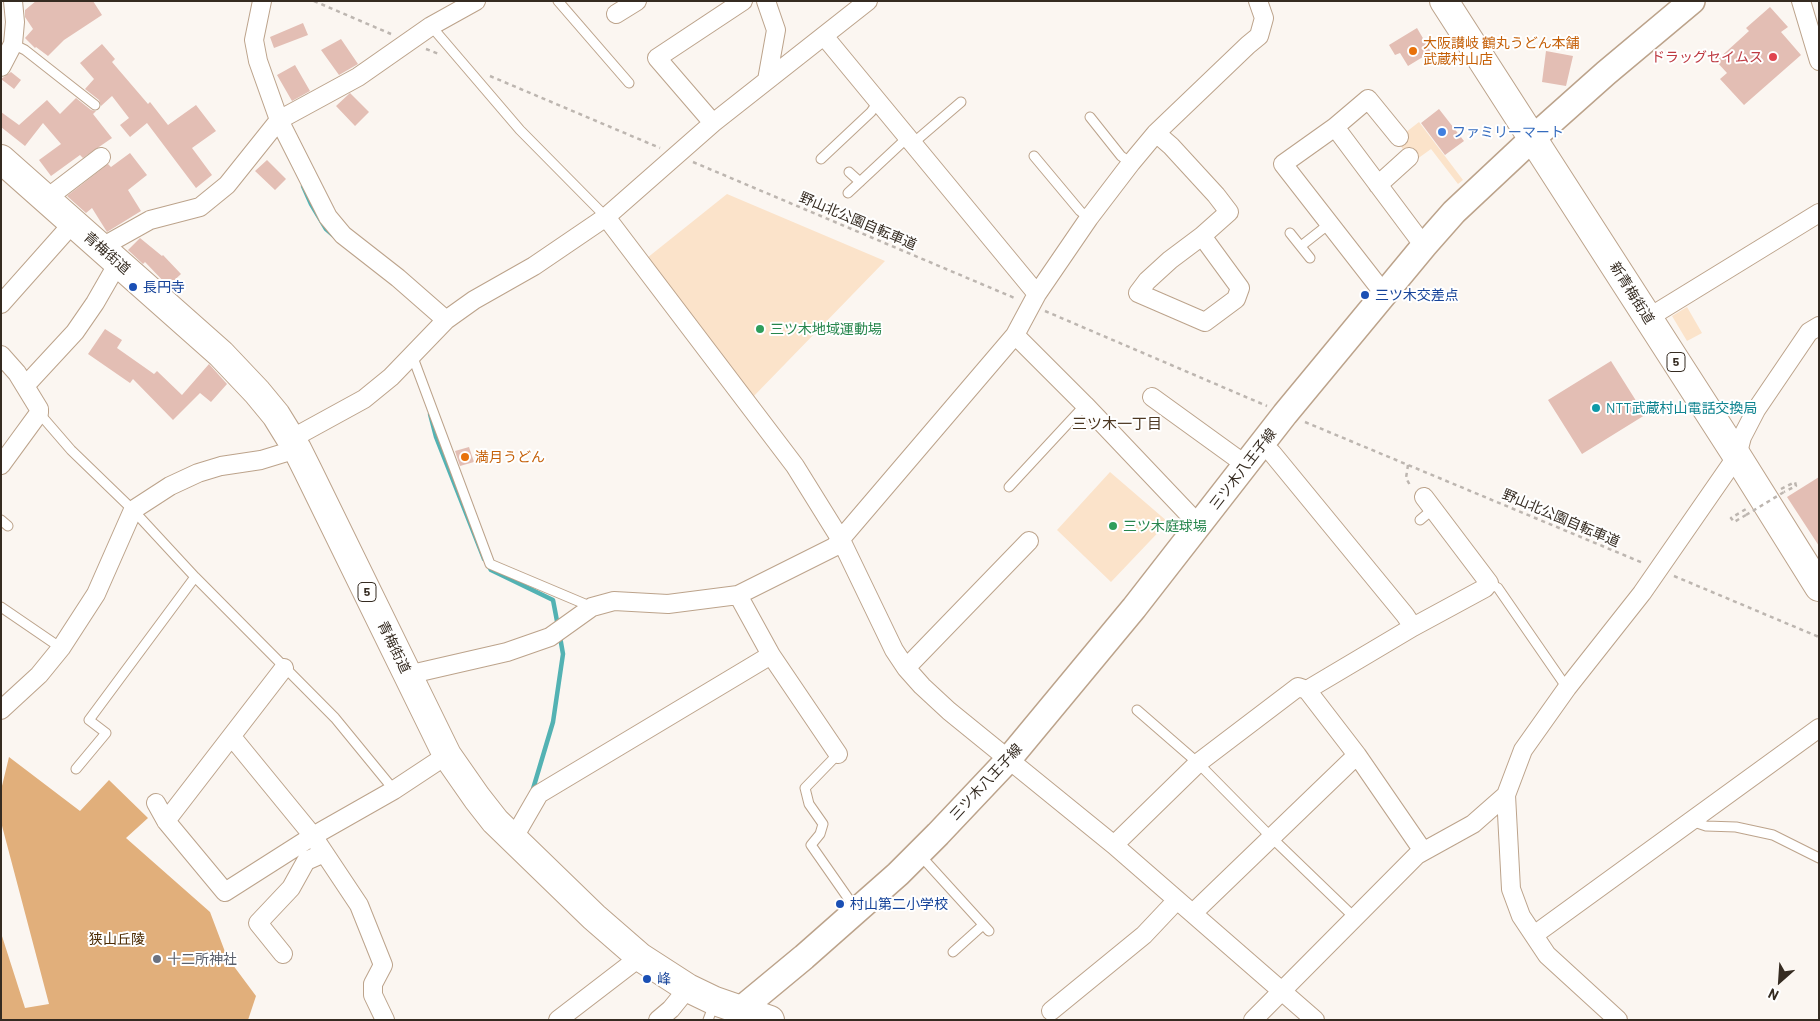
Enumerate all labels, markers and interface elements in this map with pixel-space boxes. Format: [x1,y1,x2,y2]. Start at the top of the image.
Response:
place label: 大阪讃岐 鶴丸うどん本舗 武蔵村山店 [1423,35,1580,68]
marker: 大阪讃岐 鶴丸うどん本舗 武蔵村山店 [1407,45,1419,57]
place label: ドラッグセイムス [1651,49,1763,65]
marker: ドラッグセイムス [1767,51,1779,63]
place label: ファミリーマート [1452,124,1564,140]
marker: ファミリーマート [1436,126,1448,138]
street label: 野山北公園自転車道 [797,189,919,253]
street label: 青梅街道 [80,228,134,278]
street label: 新青梅街道 [1606,259,1658,327]
place label: 長円寺 [143,279,185,295]
marker: 長円寺 [127,281,139,293]
place label: 三ツ木交差点 [1375,287,1459,303]
marker: 三ツ木交差点 [1359,289,1371,301]
place label: 三ツ木地域運動場 [770,321,882,337]
marker: 三ツ木地域運動場 [754,323,766,335]
road number: 5 [1667,352,1685,372]
place label: NTT武蔵村山電話交換局 [1606,400,1757,416]
marker: NTT武蔵村山電話交換局 [1590,402,1602,414]
district label: 三ツ木一丁目 [1072,415,1162,433]
street label: 三ツ木八王子線 [1206,425,1280,513]
place label: 満月うどん [475,449,545,465]
marker: 満月うどん [459,451,471,463]
street label: 野山北公園自転車道 [1500,486,1622,550]
place label: 三ツ木庭球場 [1123,518,1207,534]
marker: 三ツ木庭球場 [1107,520,1119,532]
road number: 5 [358,582,376,602]
street label: 青梅街道 [374,618,414,676]
street label: 三ツ木八王子線 [946,740,1026,824]
place label: 村山第二小学校 [850,896,948,912]
marker: 村山第二小学校 [834,898,846,910]
park label: 狭山丘陵 [89,931,145,947]
place label: 十二所神社 [167,951,237,967]
marker: 十二所神社 [151,953,163,965]
north arrow [1755,956,1805,1006]
place label: 峰 [657,971,671,987]
marker: 峰 [641,973,653,985]
text: N [1765,985,1781,1005]

